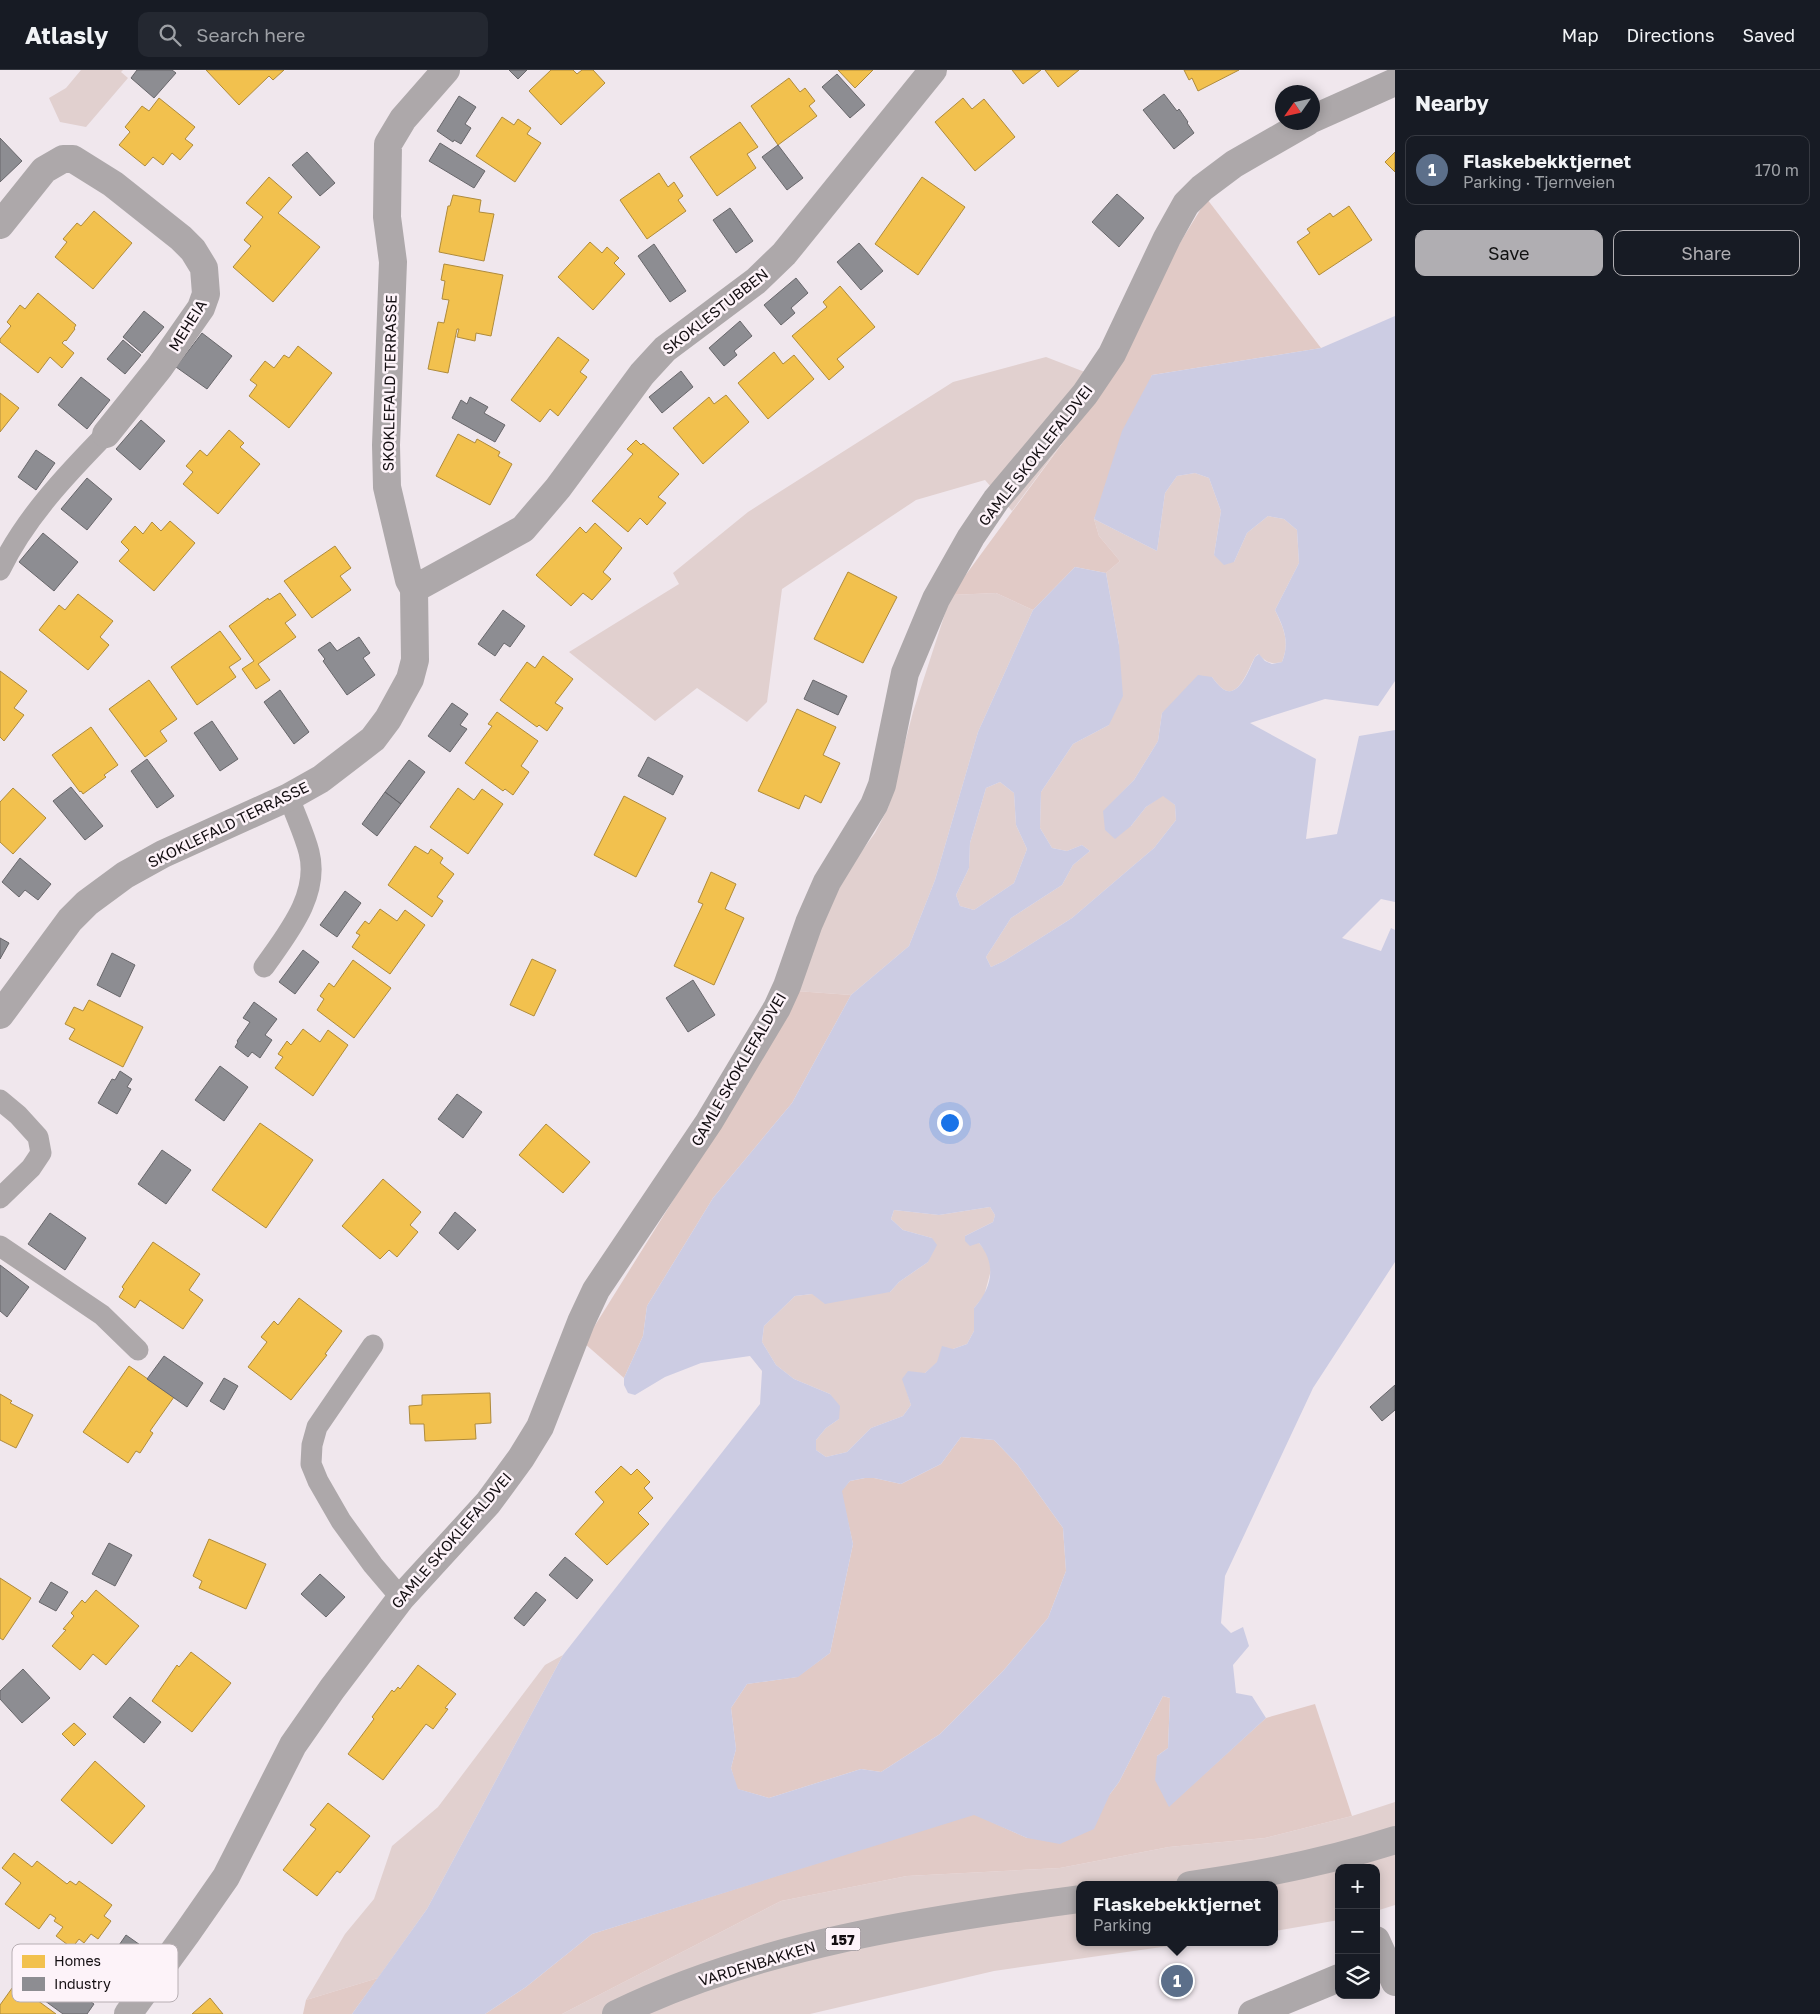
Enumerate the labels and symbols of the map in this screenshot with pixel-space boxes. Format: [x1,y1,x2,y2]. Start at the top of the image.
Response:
north arrow [1275,85,1320,130]
street label: SKOKLESTUBBEN [659,264,771,358]
street label: SKOKLEFALD TERRASSE [378,294,400,472]
street label: MEHEIA [164,296,210,354]
street label: GAMLE SKOKLEFALDVEI [974,381,1096,529]
street label: SKOKLEFALD TERRASSE [145,777,311,871]
street label: GAMLE SKOKLEFALDVEI [687,989,789,1149]
your location [937,1110,963,1136]
street label: GAMLE SKOKLEFALDVEI [387,1468,515,1612]
road number: 157 [826,1928,860,1950]
street label: VARDENBAKKEN [696,1937,818,1989]
legend [12,1944,178,2002]
text: Homes [54,1952,101,1969]
pin: 1 [1161,1962,1193,2000]
text: Industry [54,1975,111,1992]

